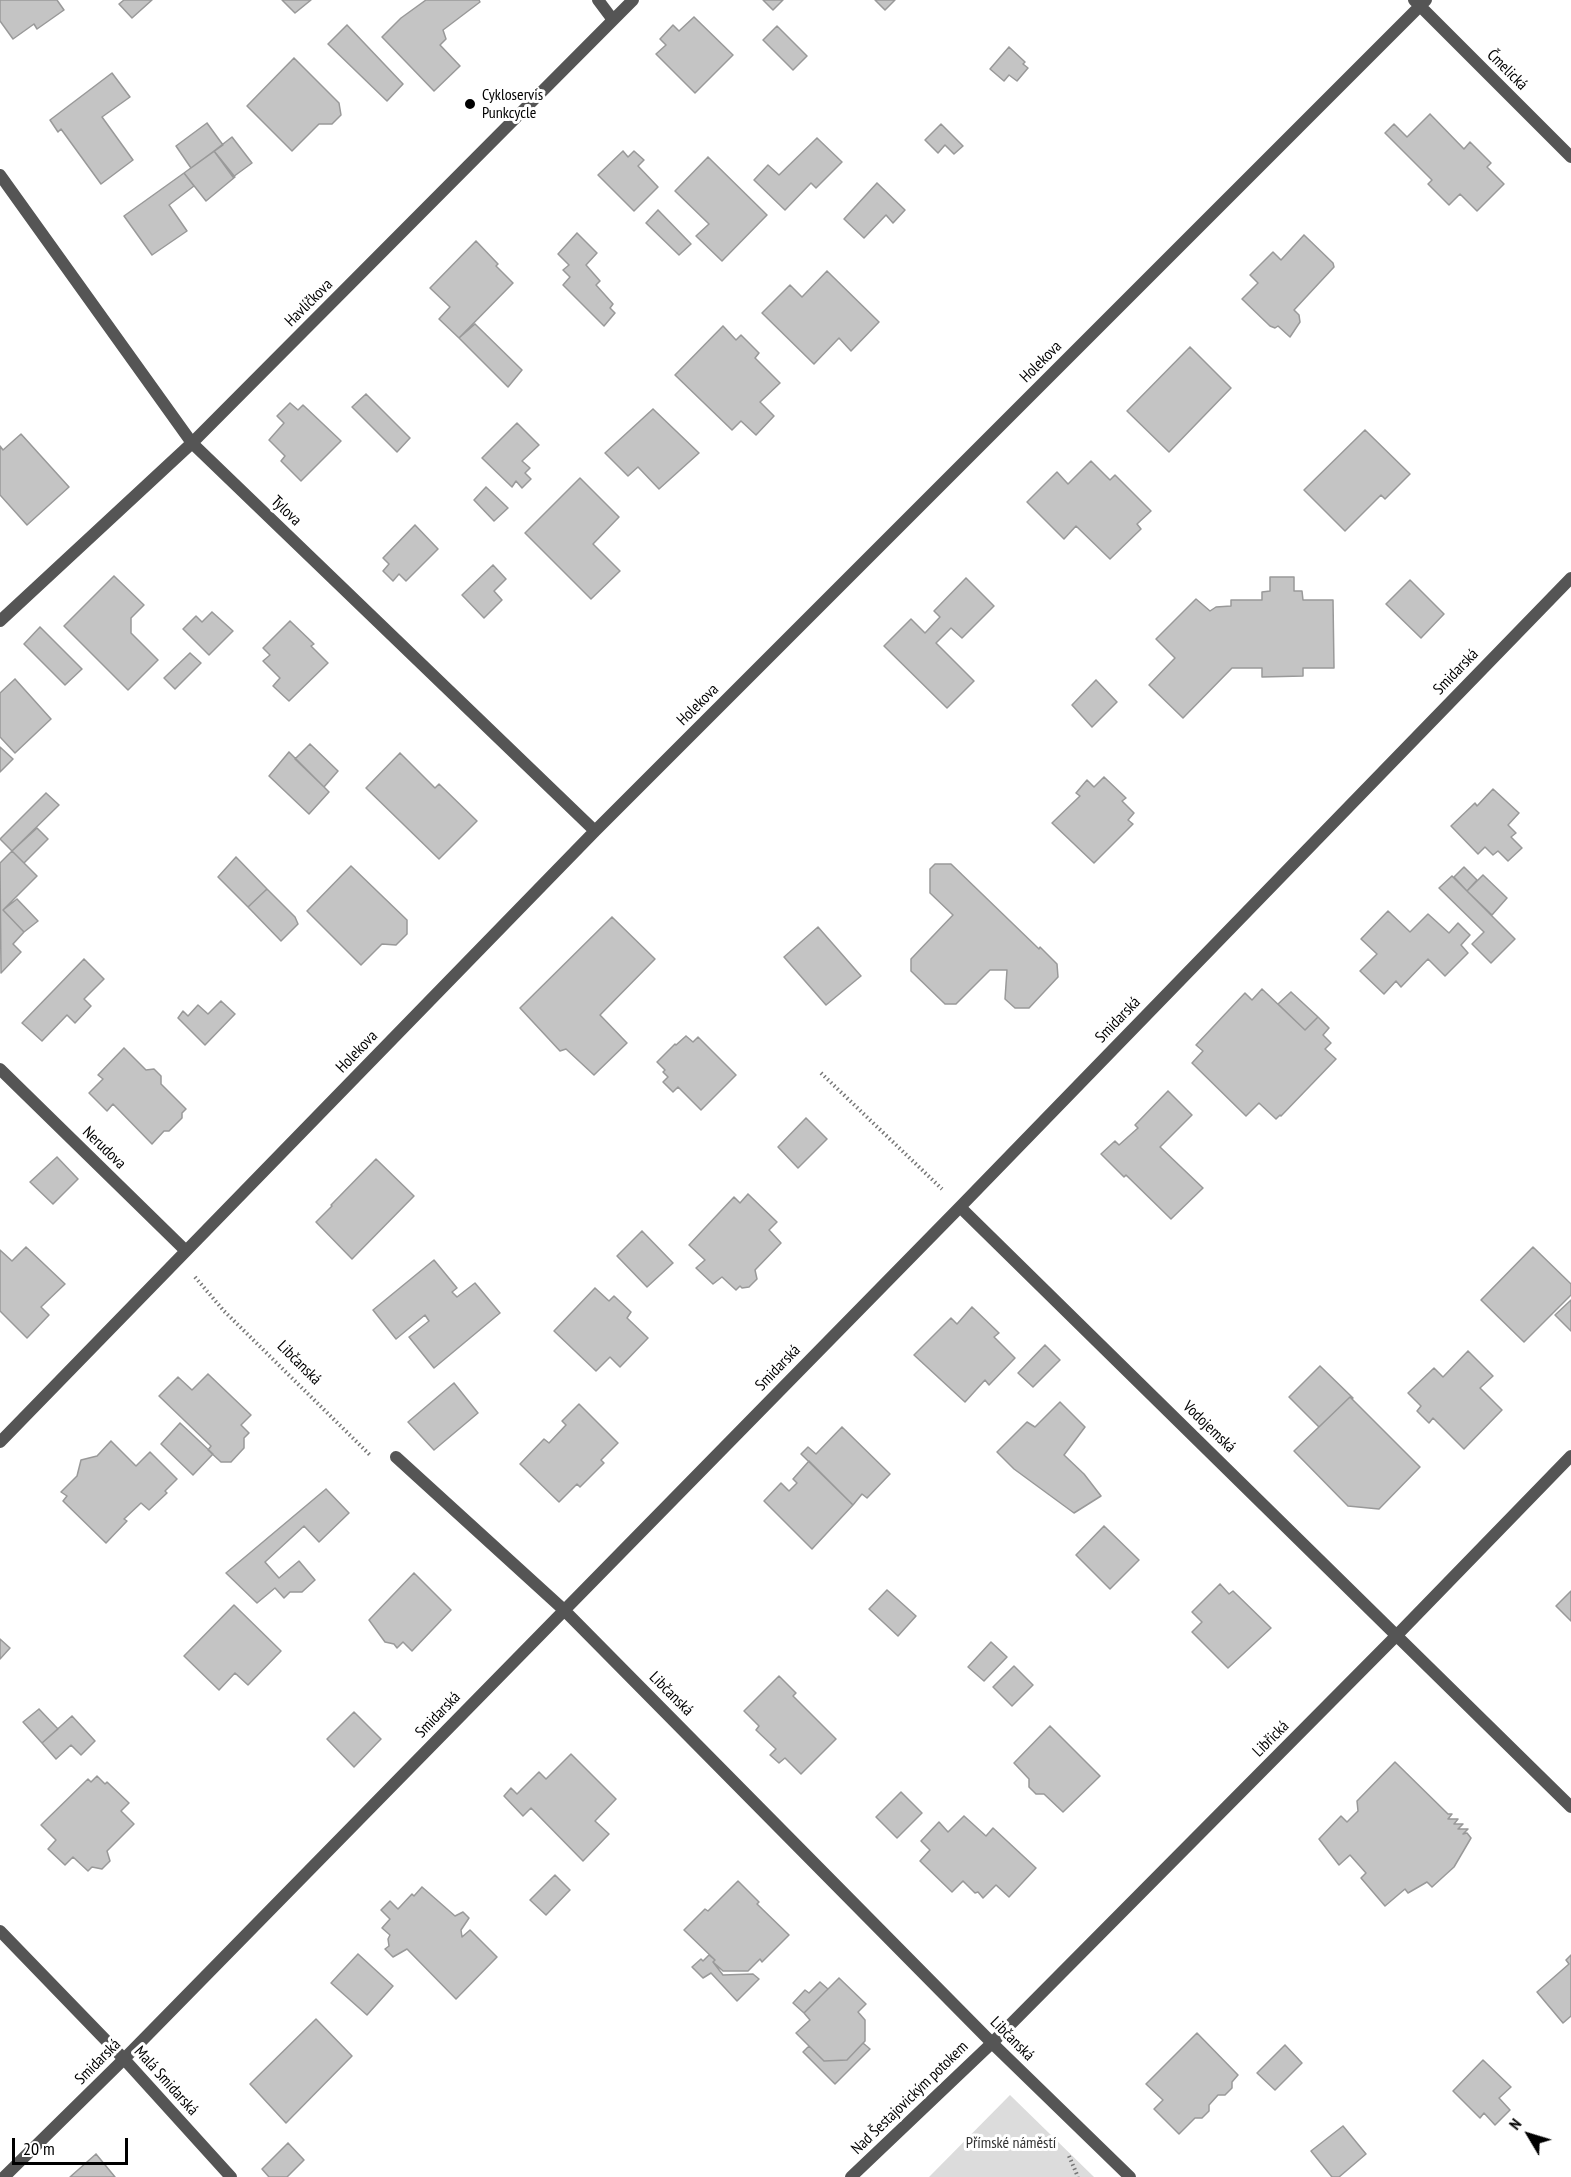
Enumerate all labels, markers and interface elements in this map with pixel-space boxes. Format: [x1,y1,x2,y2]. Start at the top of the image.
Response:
street label: Čmelická [1483,46,1531,94]
place label: Cykloservis Punkcycle [482,85,543,123]
marker: Cykloservis Punkcycle [463,97,477,111]
street label: Havlíčkova [281,275,337,331]
street label: Holekova [1016,337,1066,387]
street label: Tylova [267,492,305,530]
street label: Smidarská [1429,645,1483,699]
street label: Holekova [673,680,723,730]
street label: Smidarská [1091,993,1145,1047]
street label: Holekova [332,1027,382,1077]
street label: Nerudova [78,1123,130,1173]
street label: Libčanská [273,1337,325,1389]
street label: Smidarská [751,1341,805,1395]
street label: Vodojemská [1179,1397,1239,1457]
street label: Libčanská [645,1668,697,1720]
street label: Smidarská [411,1688,465,1742]
street label: Libřická [1249,1717,1293,1761]
street label: Libčanská [986,2013,1038,2065]
street label: Smidarská [71,2035,125,2089]
street label: Nad Šestajovickým potokem [848,2037,972,2159]
street label: Malá Smidarská [130,2042,202,2120]
north arrow [1499,2105,1559,2165]
text: N [1504,2114,1525,2133]
scale bar [15,2126,130,2164]
park label: Přímské náměstí [966,2133,1056,2153]
text: 20 m [23,2137,55,2160]

